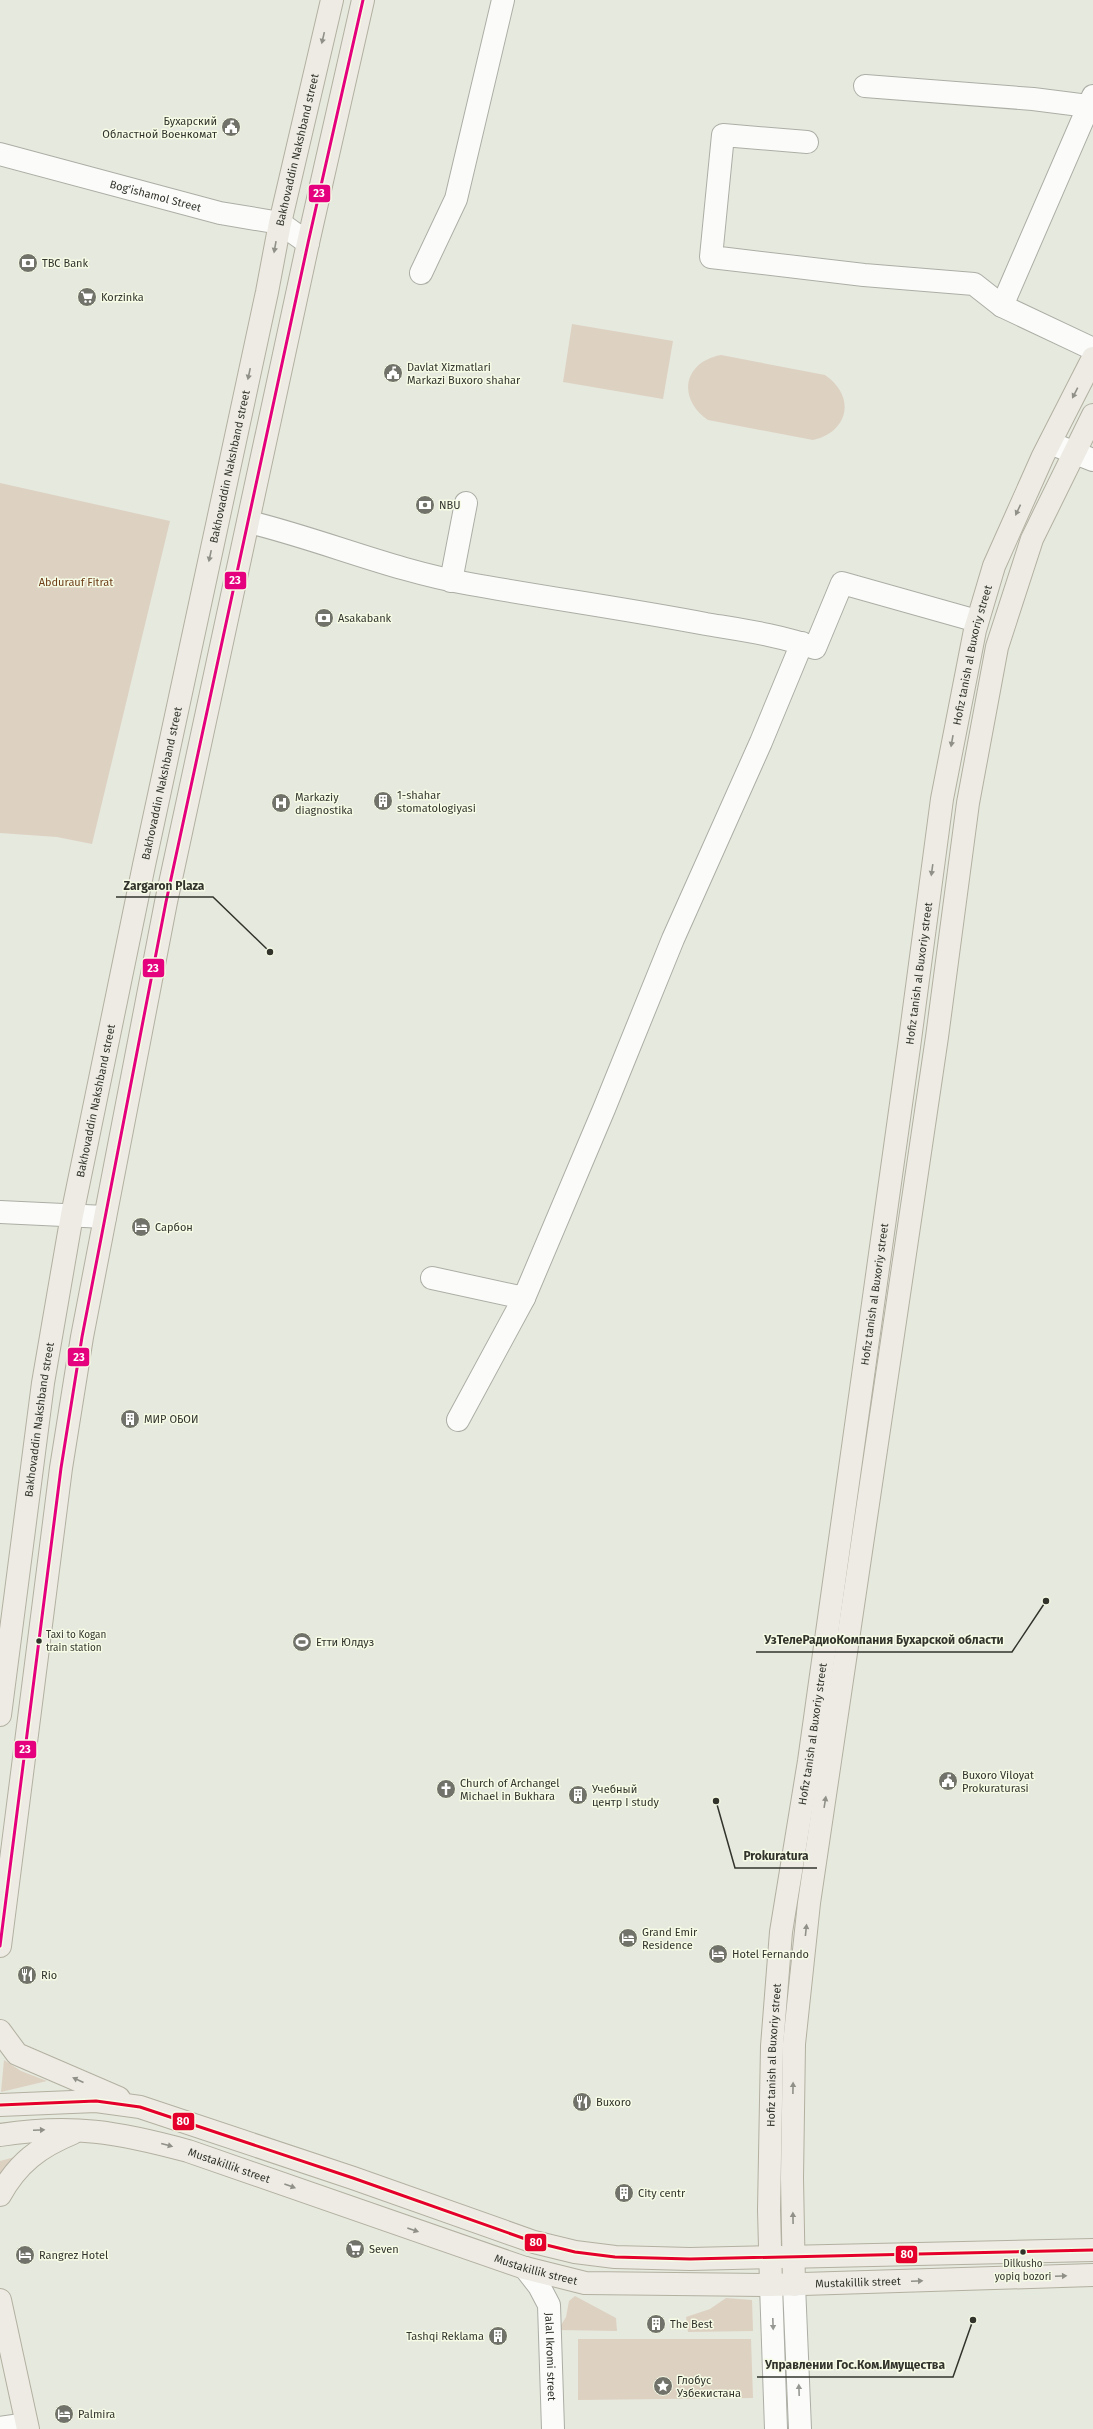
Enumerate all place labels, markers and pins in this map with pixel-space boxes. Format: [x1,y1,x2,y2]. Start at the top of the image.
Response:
place label: Бухарский Областной Военкомат [102,115,217,141]
public building icon: Бухарский Областной Военкомат [220,116,242,138]
bank icon: TBC Bank [17,252,39,274]
place label: TBC Bank [42,257,89,270]
supermarket icon: Korzinka [76,286,98,308]
place label: Korzinka [101,291,144,304]
place label: Davlat Xizmatlari Markazi Buxoro shahar [407,361,521,387]
public building icon: Davlat Xizmatlari Markazi Buxoro shahar [382,362,404,384]
bank icon: NBU [414,494,436,516]
place label: NBU [439,499,460,512]
bank icon: Asakabank [313,607,335,629]
place label: Asakabank [338,612,392,625]
place label: 1-shahar stomatologiyasi [397,789,476,815]
building icon: 1-shahar stomatologiyasi [372,790,394,812]
place label: Markaziy diagnostika [295,791,353,817]
hospital icon: Markaziy diagnostika [270,792,292,814]
callout: Zargaron Plaza [116,873,213,897]
hotel icon: Сарбон [130,1216,152,1238]
place label: Сарбон [155,1221,193,1234]
building icon: МИР ОБОИ [119,1408,141,1430]
place label: МИР ОБОИ [144,1413,198,1426]
callout: УзТелеРадиоКомпания Бухарской области [756,1628,1012,1652]
place label: Taxi to Kogan train station [46,1629,106,1654]
sports icon: Етти Юлдуз [291,1631,313,1653]
marker: Taxi to Kogan train station [34,1636,44,1646]
place label: Етти Юлдуз [316,1636,374,1649]
place label: Buxoro Viloyat Prokuraturasi [962,1769,1034,1795]
public building icon: Buxoro Viloyat Prokuraturasi [937,1770,959,1792]
place label: Church of Archangel Michael in Bukhara [460,1777,560,1803]
church icon: Church of Archangel Michael in Bukhara [435,1778,457,1800]
place label: Учебный центр I study [592,1783,660,1809]
building icon: Учебный центр I study [567,1784,589,1806]
callout: Prokuratura [735,1844,817,1868]
place label: Grand Emir Residence [642,1926,698,1952]
hotel icon: Grand Emir Residence [617,1927,639,1949]
hotel icon: Hotel Fernando [707,1943,729,1965]
place label: Hotel Fernando [732,1948,809,1961]
restaurant icon: Rio [16,1964,38,1986]
place label: Rio [41,1969,57,1982]
restaurant icon: Buxoro [571,2091,593,2113]
place label: Buxoro [596,2096,631,2109]
building icon: City centr [613,2182,635,2204]
place label: City centr [638,2187,686,2200]
supermarket icon: Seven [344,2238,366,2260]
place label: Seven [369,2243,399,2256]
hotel icon: Rangrez Hotel [14,2244,36,2266]
marker: Dilkusho yopiq bozori [1018,2247,1028,2257]
place label: Rangrez Hotel [39,2249,108,2262]
place label: Dilkusho yopiq bozori [995,2258,1051,2283]
building icon: The Best [645,2313,667,2335]
place label: The Best [670,2318,713,2331]
building icon: Tashqi Reklama [487,2325,509,2347]
place label: Tashqi Reklama [406,2330,484,2343]
callout: Управлении Гос.Ком.Имущества [757,2353,953,2377]
place label: Глобус Узбекистана [677,2374,741,2400]
place icon: Глобус Узбекистана [652,2375,674,2397]
hotel icon: Palmira [53,2403,75,2425]
place label: Palmira [78,2408,115,2421]

